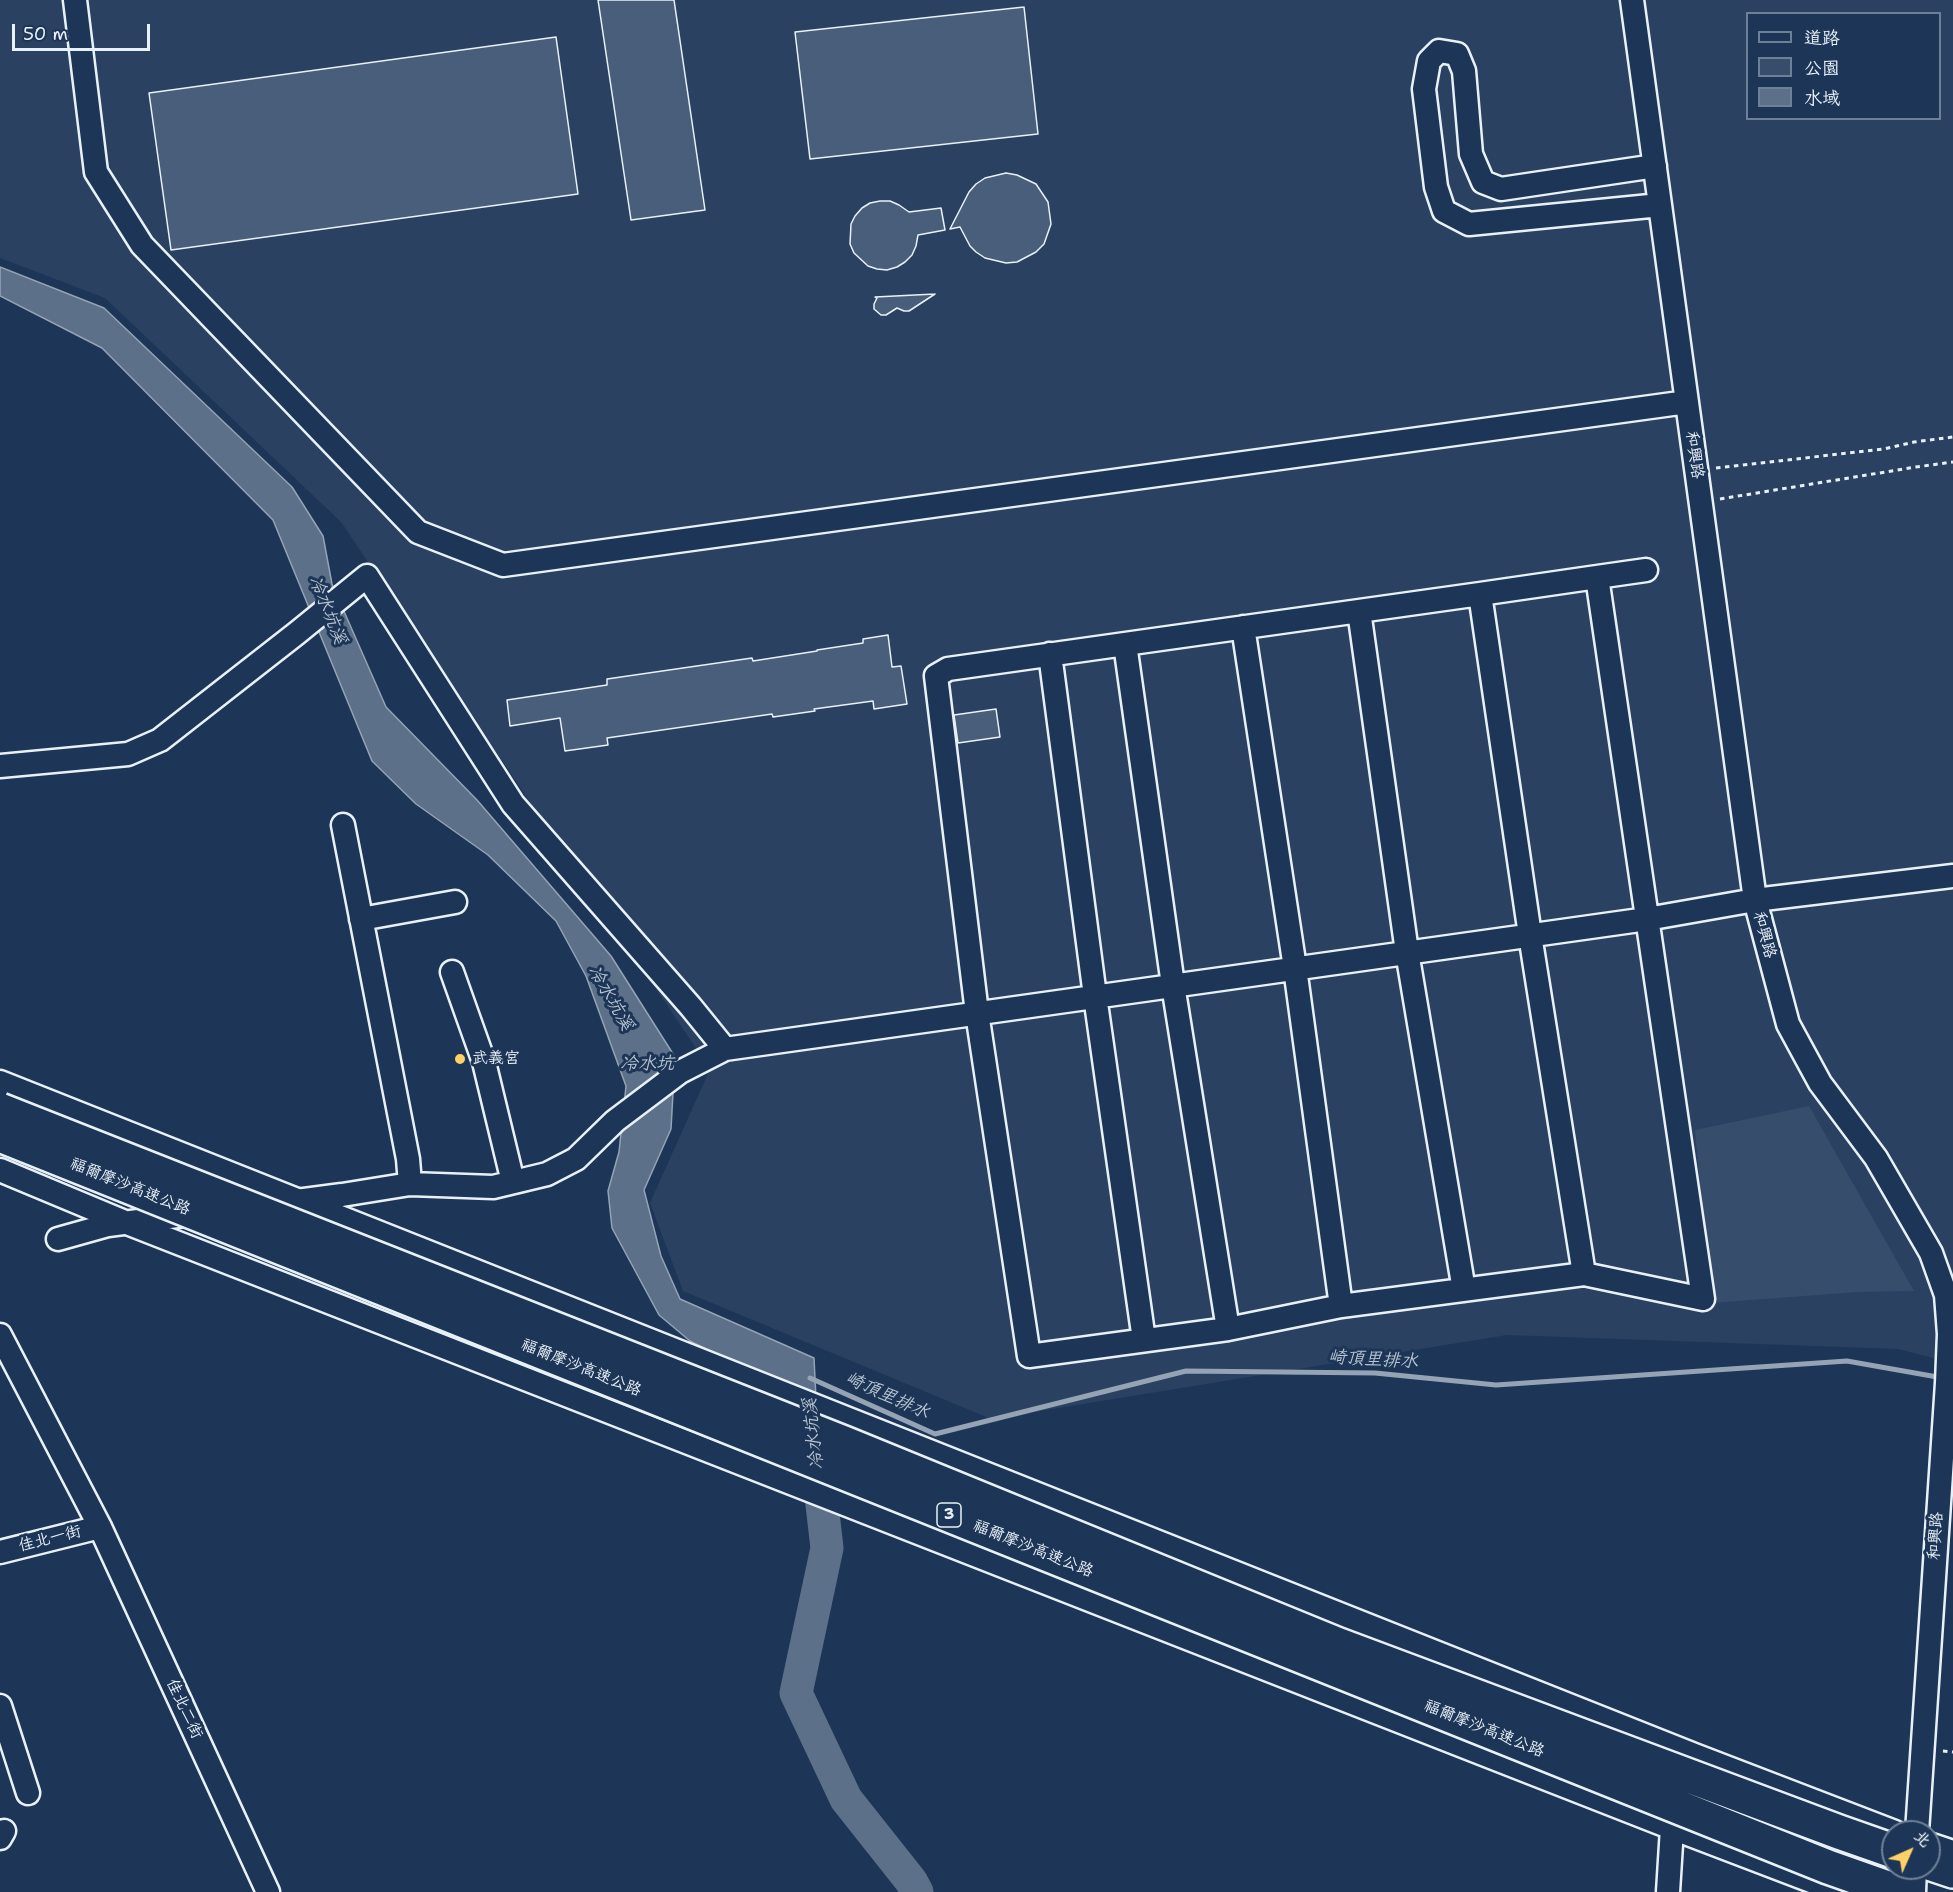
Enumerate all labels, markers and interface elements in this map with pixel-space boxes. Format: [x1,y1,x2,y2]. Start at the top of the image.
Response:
scale bar [15,12,153,50]
legend [1746,12,1941,120]
text: 50 m [23,22,68,46]
text: 道路 [1804,26,1840,50]
text: 公園 [1804,56,1840,80]
text: 水域 [1804,86,1840,110]
street label: 和興路 [1681,430,1707,480]
water label: 冷水坑溪 [304,573,350,647]
street label: 和興路 [1749,909,1779,961]
water label: 冷水坑溪 [583,961,637,1035]
place label: 武義宮 [472,1049,520,1069]
marker: 武義宮 [453,1052,467,1066]
water label: 冷水坑 [620,1053,674,1075]
street label: 福爾摩沙高速公路 [67,1154,193,1220]
street label: 福爾摩沙高速公路 [518,1335,644,1401]
water label: 崎頂里排水 [1327,1347,1419,1373]
water label: 崎頂里排水 [841,1368,933,1424]
water label: 冷水坑溪 [799,1397,829,1471]
road number: 3 [937,1503,961,1527]
street label: 和興路 [1925,1511,1947,1561]
street label: 福爾摩沙高速公路 [970,1516,1096,1582]
street label: 佳北一街 [17,1522,83,1556]
street label: 佳北二街 [162,1676,206,1742]
street label: 福爾摩沙高速公路 [1421,1696,1547,1762]
north arrow [1881,1820,1941,1880]
text: 北 [1910,1825,1936,1851]

